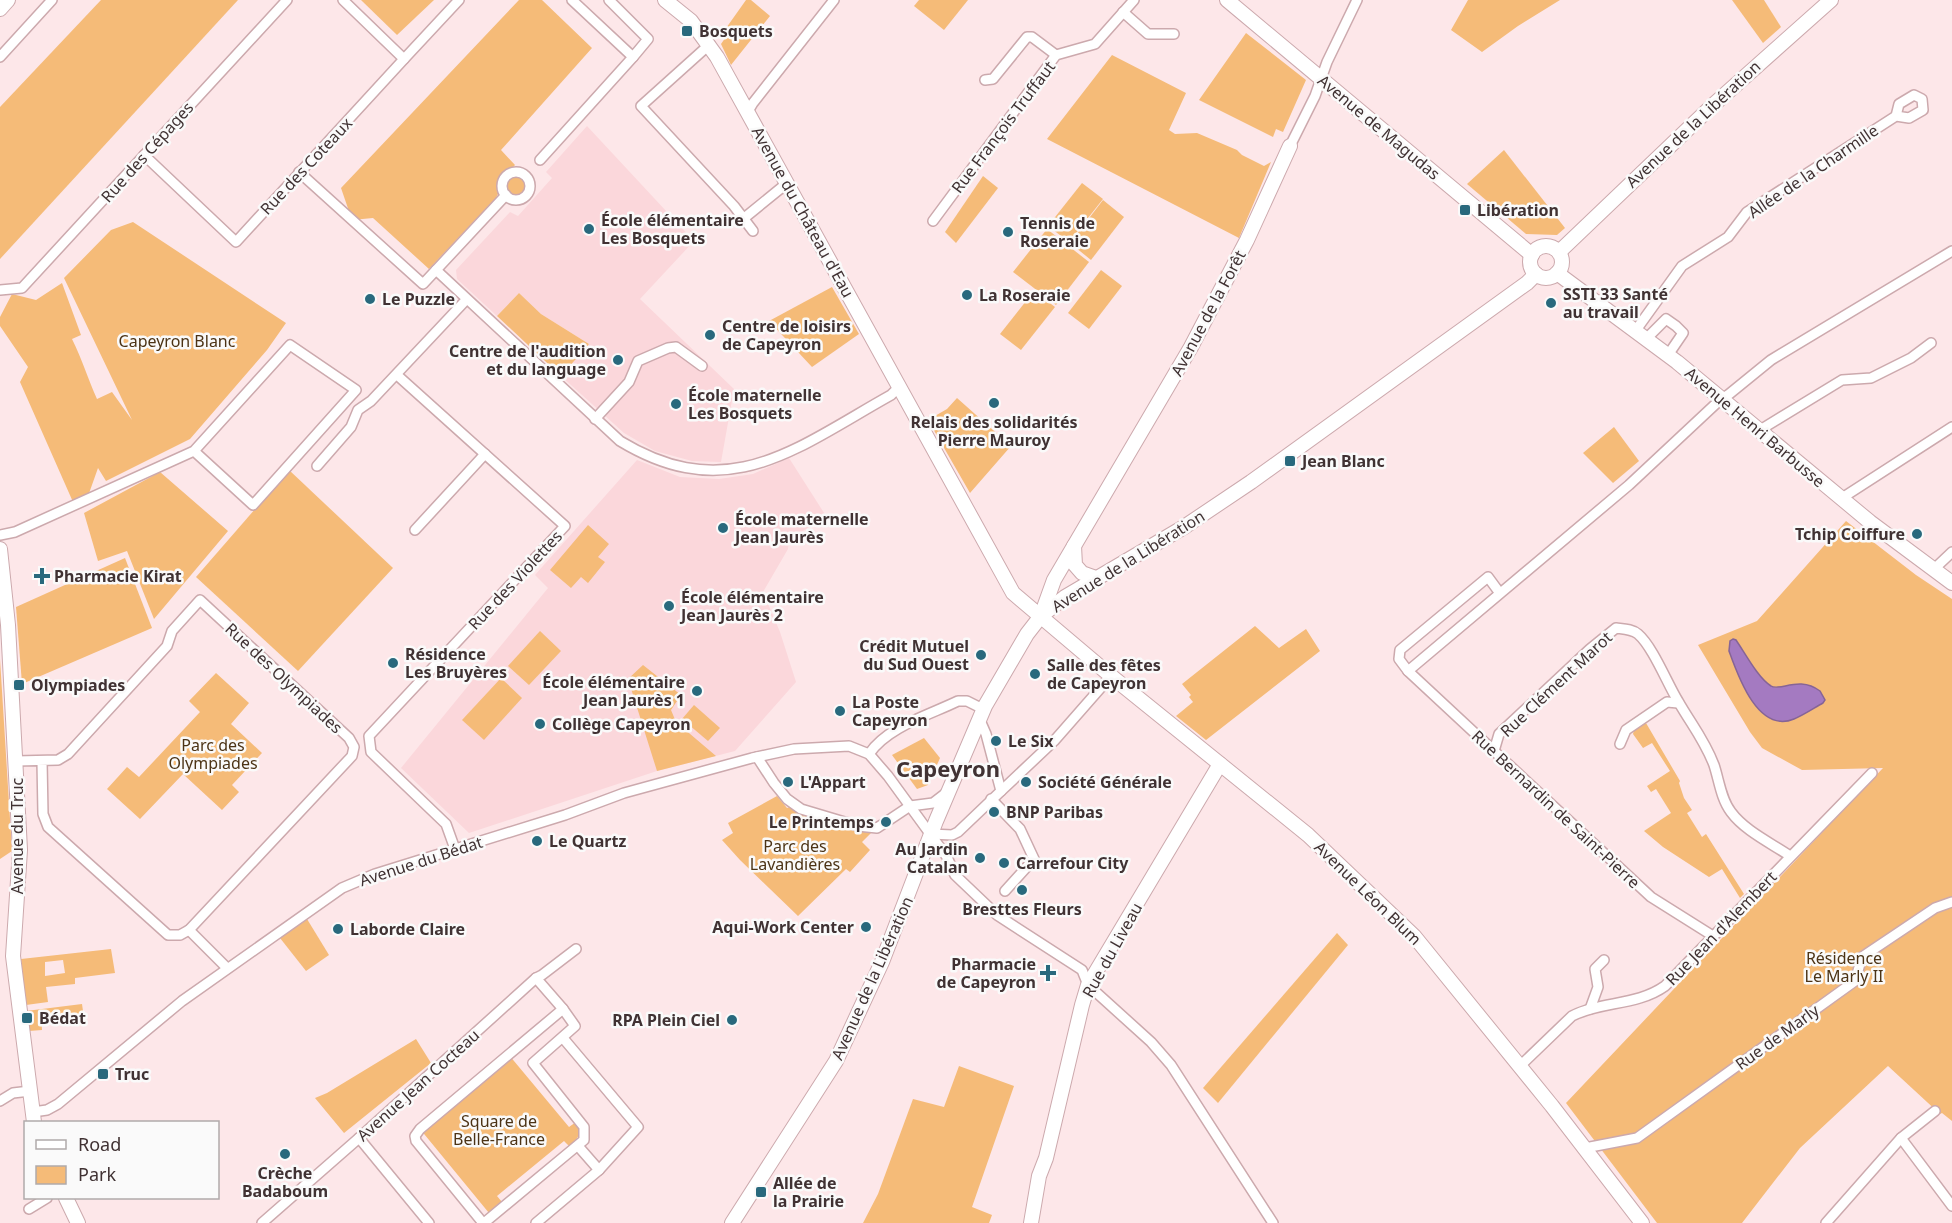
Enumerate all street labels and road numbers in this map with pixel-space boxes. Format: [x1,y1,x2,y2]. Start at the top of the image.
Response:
street label: Rue François Truffaut [946,56,1060,198]
street label: Avenue de la Libération [1621,56,1765,192]
street label: Avenue de Magudas [1313,69,1445,185]
street label: Rue des Cépages [96,97,198,207]
street label: Rue des Coteaux [255,112,357,219]
street label: Allée de la Charmille [1743,119,1883,223]
street label: Avenue du Château d'Eau [747,123,859,301]
street label: Avenue de la Forêt [1165,246,1251,380]
street label: Avenue Henri Barbusse [1680,362,1830,492]
street label: Avenue de la Libération [1047,505,1209,617]
street label: Rue des Violettes [463,526,567,634]
street label: Rue des Olympiades [221,618,347,738]
street label: Rue Clément Marot [1495,626,1617,742]
street label: Rue Bernardin de Saint-Pierre [1467,725,1645,893]
street label: Avenue du Truc [6,777,28,894]
street label: Avenue du Bédat [357,831,486,891]
street label: Avenue Léon Blum [1310,836,1426,950]
street label: Rue Jean d'Alembert [1661,866,1782,990]
street label: Avenue de la Libération [826,893,918,1063]
street label: Rue du Liveau [1077,899,1147,1001]
street label: Rue de Marly [1731,999,1824,1075]
street label: Avenue Jean Cocteau [352,1024,484,1146]

